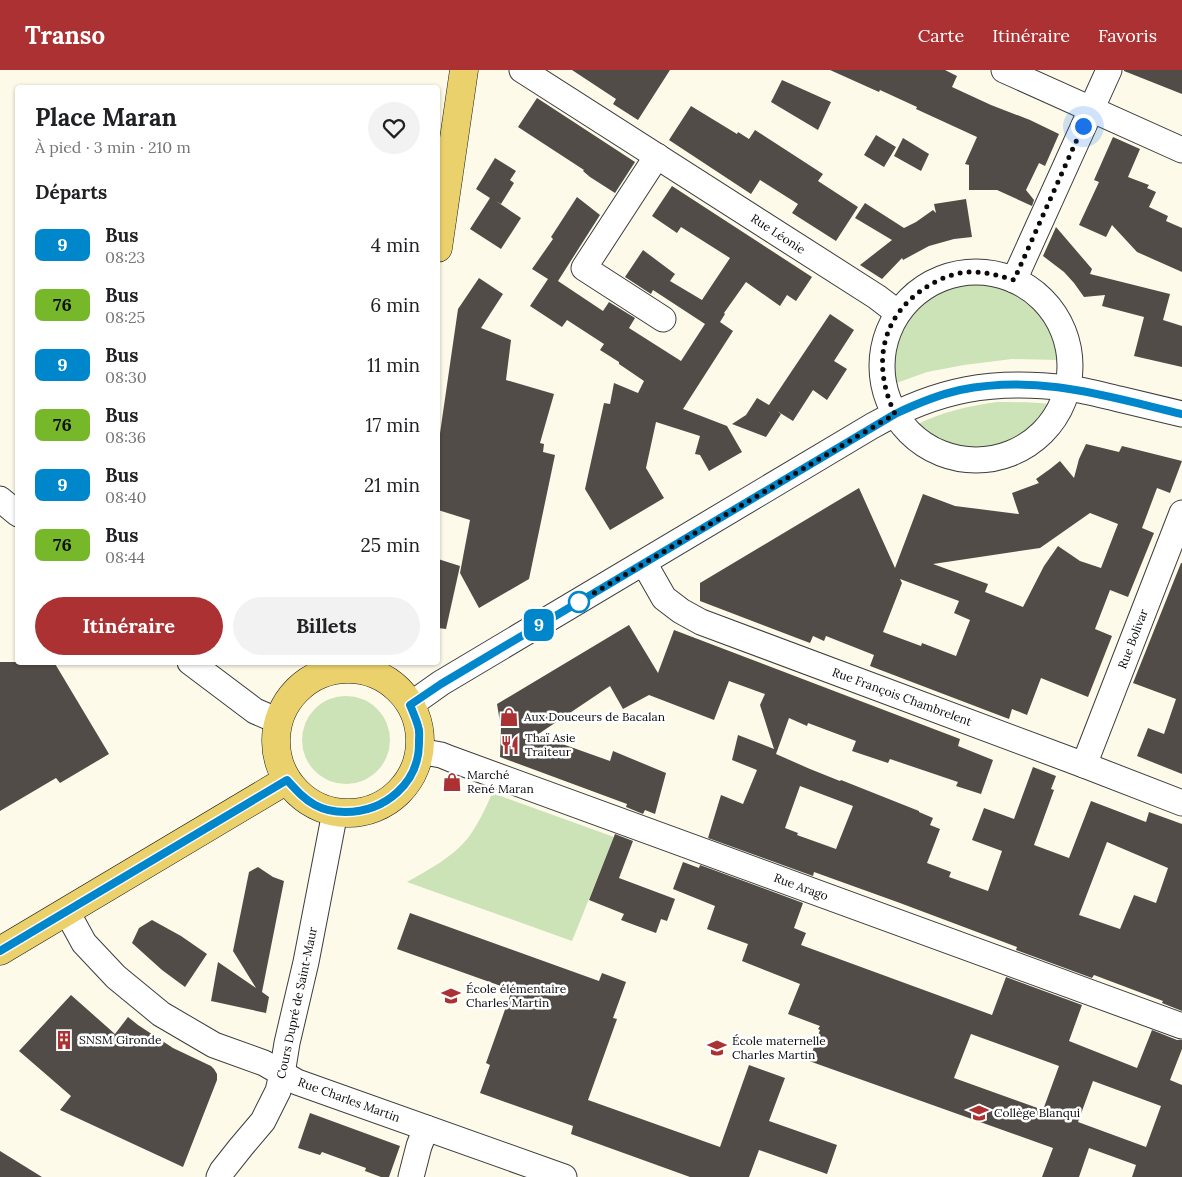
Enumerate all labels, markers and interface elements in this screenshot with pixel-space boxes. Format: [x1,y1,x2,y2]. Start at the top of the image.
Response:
text: Transo [25,20,105,51]
text: Carte [918,24,964,47]
text: Itinéraire [992,24,1070,47]
text: Favoris [1098,24,1157,47]
text: Place Maran [35,102,177,133]
button: heart [368,102,420,154]
your location [1071,114,1096,139]
text: À pied · 3 min · 210 m [35,137,191,157]
text: Départs [35,180,107,204]
street label: Rue Léonie [748,210,809,257]
text: Bus [105,223,138,247]
text: 9 [57,233,68,256]
text: 4 min [371,233,420,257]
text: 08:23 [105,247,145,267]
text: Bus [105,283,138,307]
text: 76 [53,293,72,316]
text: 6 min [370,293,420,317]
text: 08:25 [105,307,145,327]
text: Bus [105,343,138,367]
text: 9 [57,353,68,376]
text: 11 min [367,353,420,377]
text: 08:30 [105,367,147,387]
text: Bus [105,403,138,427]
text: 76 [53,413,72,436]
text: 17 min [365,413,420,437]
text: 08:36 [105,427,146,447]
text: Bus [105,463,138,487]
text: 9 [57,473,68,496]
text: 21 min [364,473,420,497]
text: 08:40 [105,487,147,507]
text: Bus [105,523,138,547]
text: 76 [53,533,72,556]
text: 25 min [361,533,420,557]
text: 08:44 [105,547,145,567]
unlabelled marker [568,591,590,613]
button: Itinéraire [35,597,223,655]
button: Billets [233,597,420,655]
street label: Rue Bolivar [1114,606,1151,671]
line badge: 9 [523,609,555,641]
text: 9 [534,613,544,636]
street label: Rue François Chambrelent [830,664,974,729]
shop icon: Aux Douceurs de Bacalan [498,706,520,728]
place label: Aux Douceurs de Bacalan [523,709,665,724]
place label: Thaï Asie Traiteur [525,730,576,759]
restaurant icon: Thaï Asie Traiteur [499,734,521,756]
place label: Marché René Maran [467,767,534,796]
shop icon: Marché René Maran [441,771,463,793]
street label: Rue Arago [772,870,830,903]
street label: Cours Dupré de Saint-Maur [273,925,320,1080]
place label: École élémentaire Charles Martin [466,981,567,1010]
school or university icon: École élémentaire Charles Martin [440,985,462,1007]
building icon: SNSM Gironde [53,1029,75,1051]
place label: SNSM Gironde [79,1032,162,1047]
place label: École maternelle Charles Martin [732,1033,826,1062]
school or university icon: École maternelle Charles Martin [706,1037,728,1059]
street label: Rue Charles Martin [296,1074,402,1125]
school or university icon: Collège Blanqui [968,1102,990,1124]
place label: Collège Blanqui [994,1105,1080,1120]

